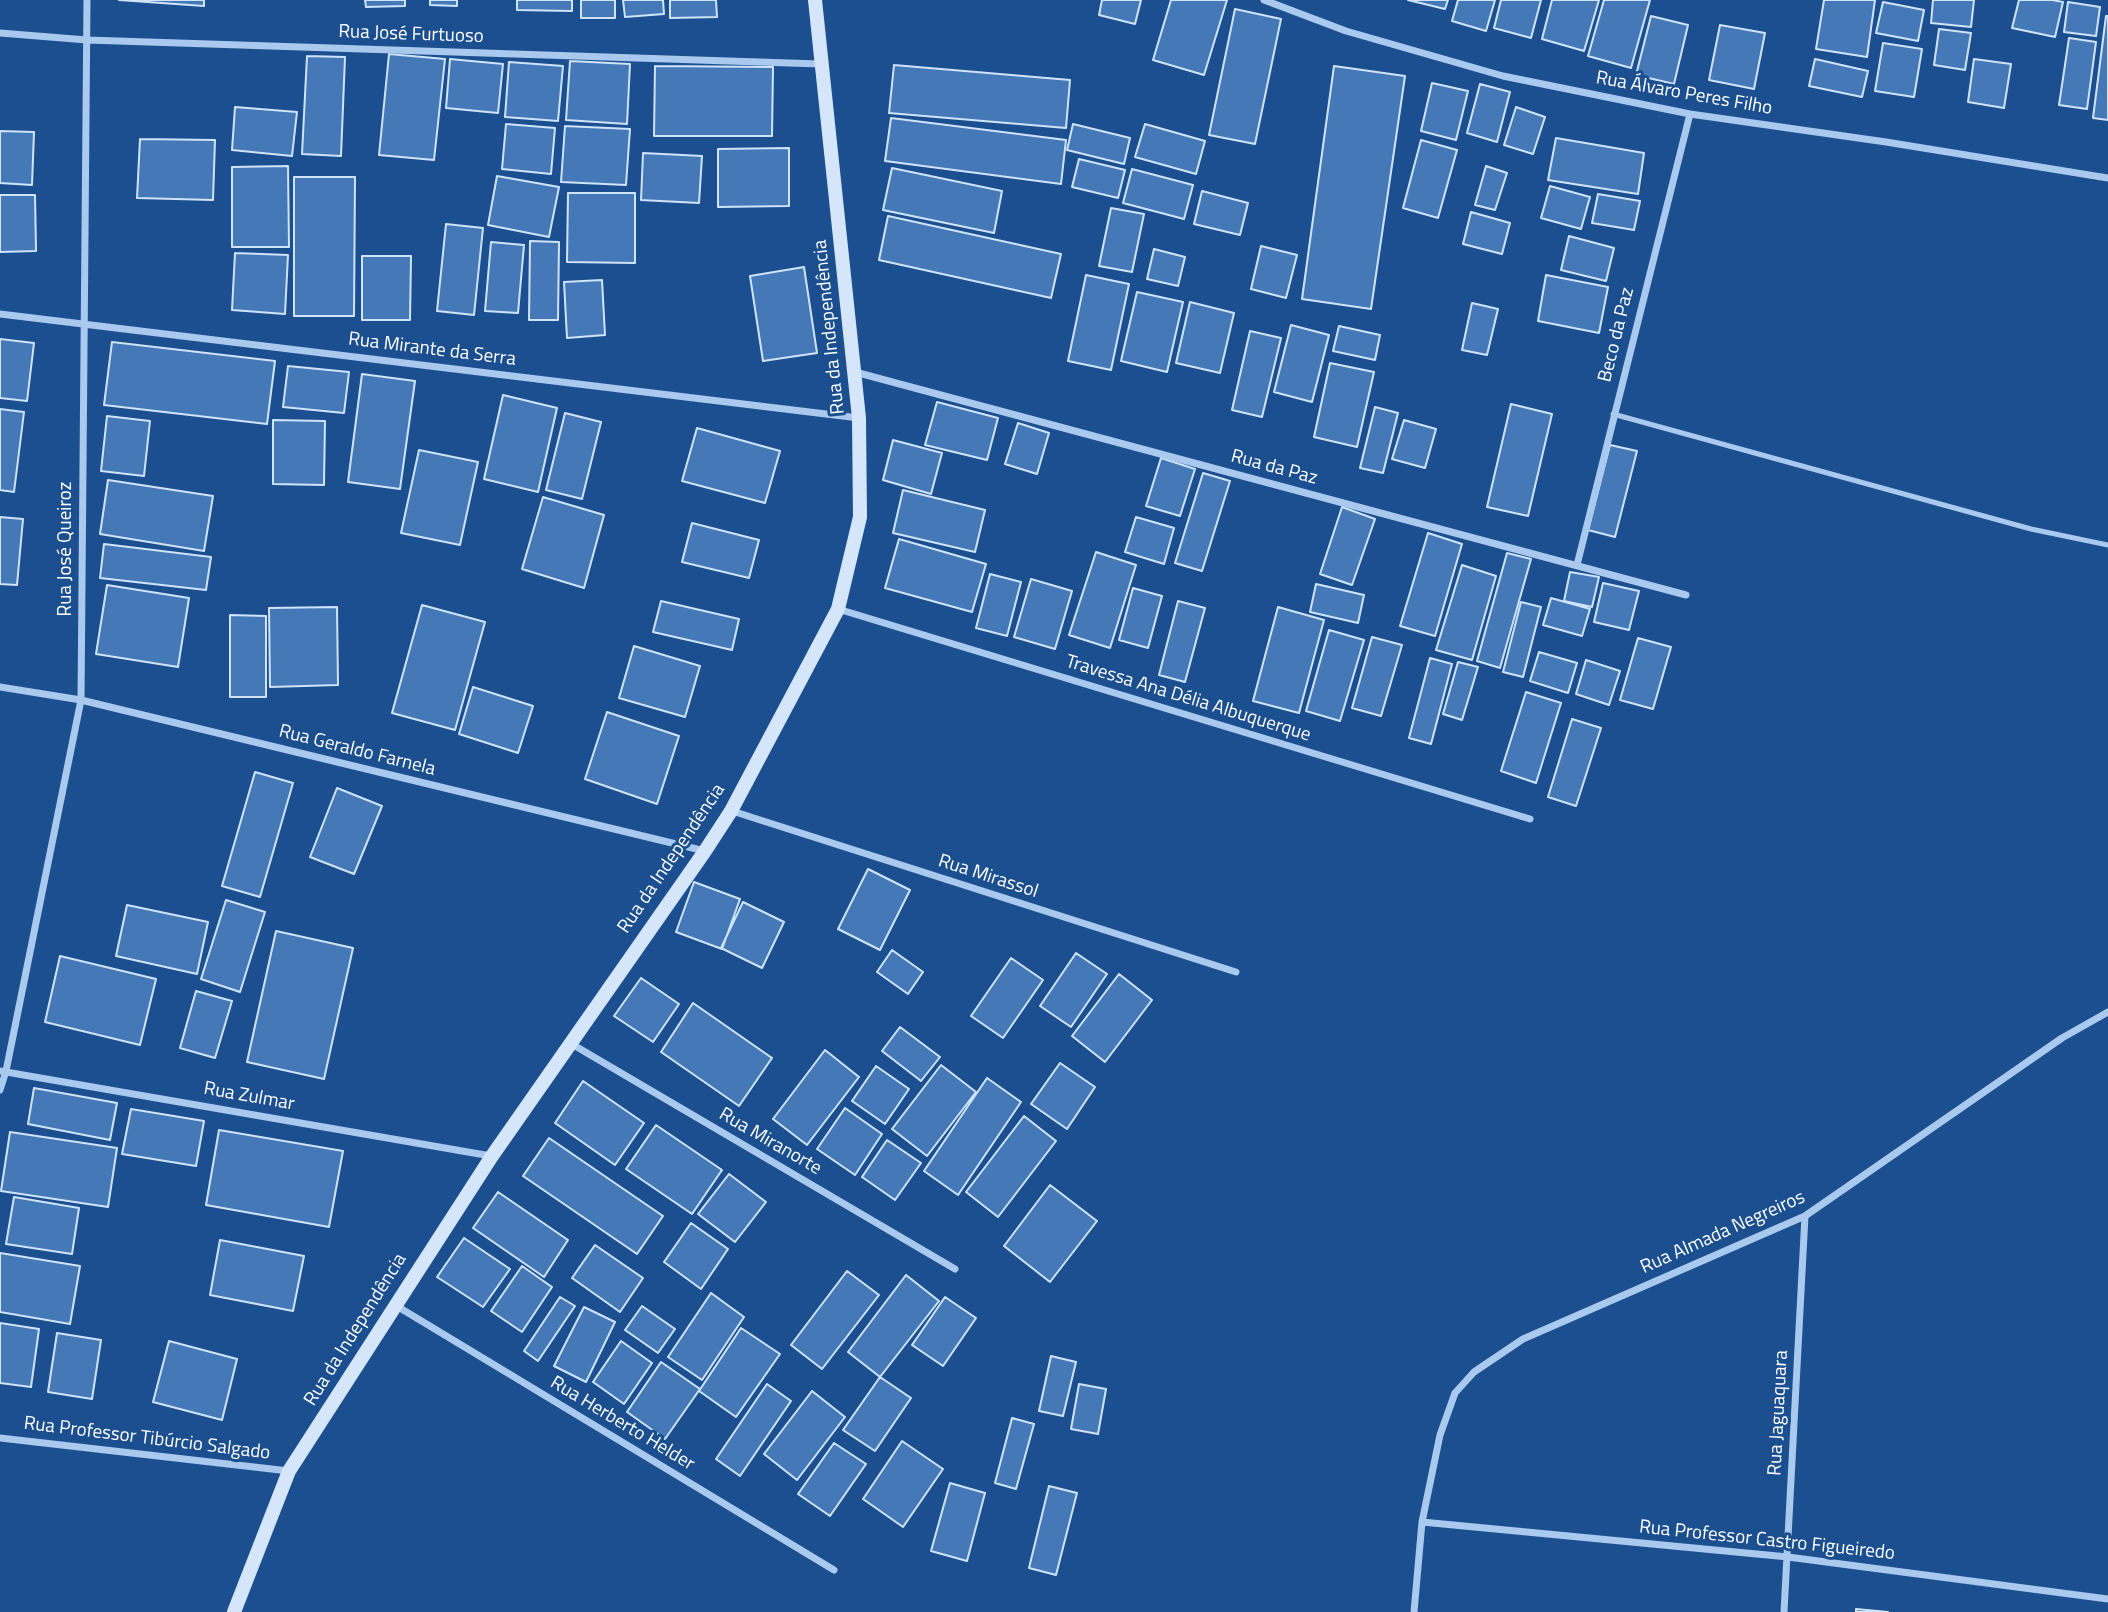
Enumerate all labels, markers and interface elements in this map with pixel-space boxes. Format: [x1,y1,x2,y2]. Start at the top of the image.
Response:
street label: Rua José Furtuoso [338,21,484,49]
street label: Rua Álvaro Peres Filho [1594,67,1774,121]
street label: Rua da Independência [809,239,851,415]
street label: Beco da Paz [1594,285,1640,385]
street label: Rua Mirante da Serra [347,328,517,372]
street label: Rua da Paz [1228,446,1320,490]
street label: Rua José Queiroz [55,482,77,616]
street label: Travessa Ana Délia Albuquerque [1063,651,1313,747]
street label: Rua Geraldo Farnela [276,721,438,781]
street label: Rua da Independência [614,780,730,938]
street label: Rua Mirassol [935,850,1041,904]
street label: Rua Zulmar [202,1078,296,1116]
street label: Rua Miranorte [715,1103,825,1181]
street label: Rua Almada Negreiros [1637,1186,1809,1280]
street label: Rua da Independência [300,1250,412,1410]
street label: Rua Jaguaquara [1764,1350,1794,1476]
street label: Rua Herberto Helder [546,1372,698,1476]
street label: Rua Professor Tibúrcio Salgado [22,1413,272,1465]
street label: Rua Professor Castro Figueiredo [1638,1516,1896,1566]

